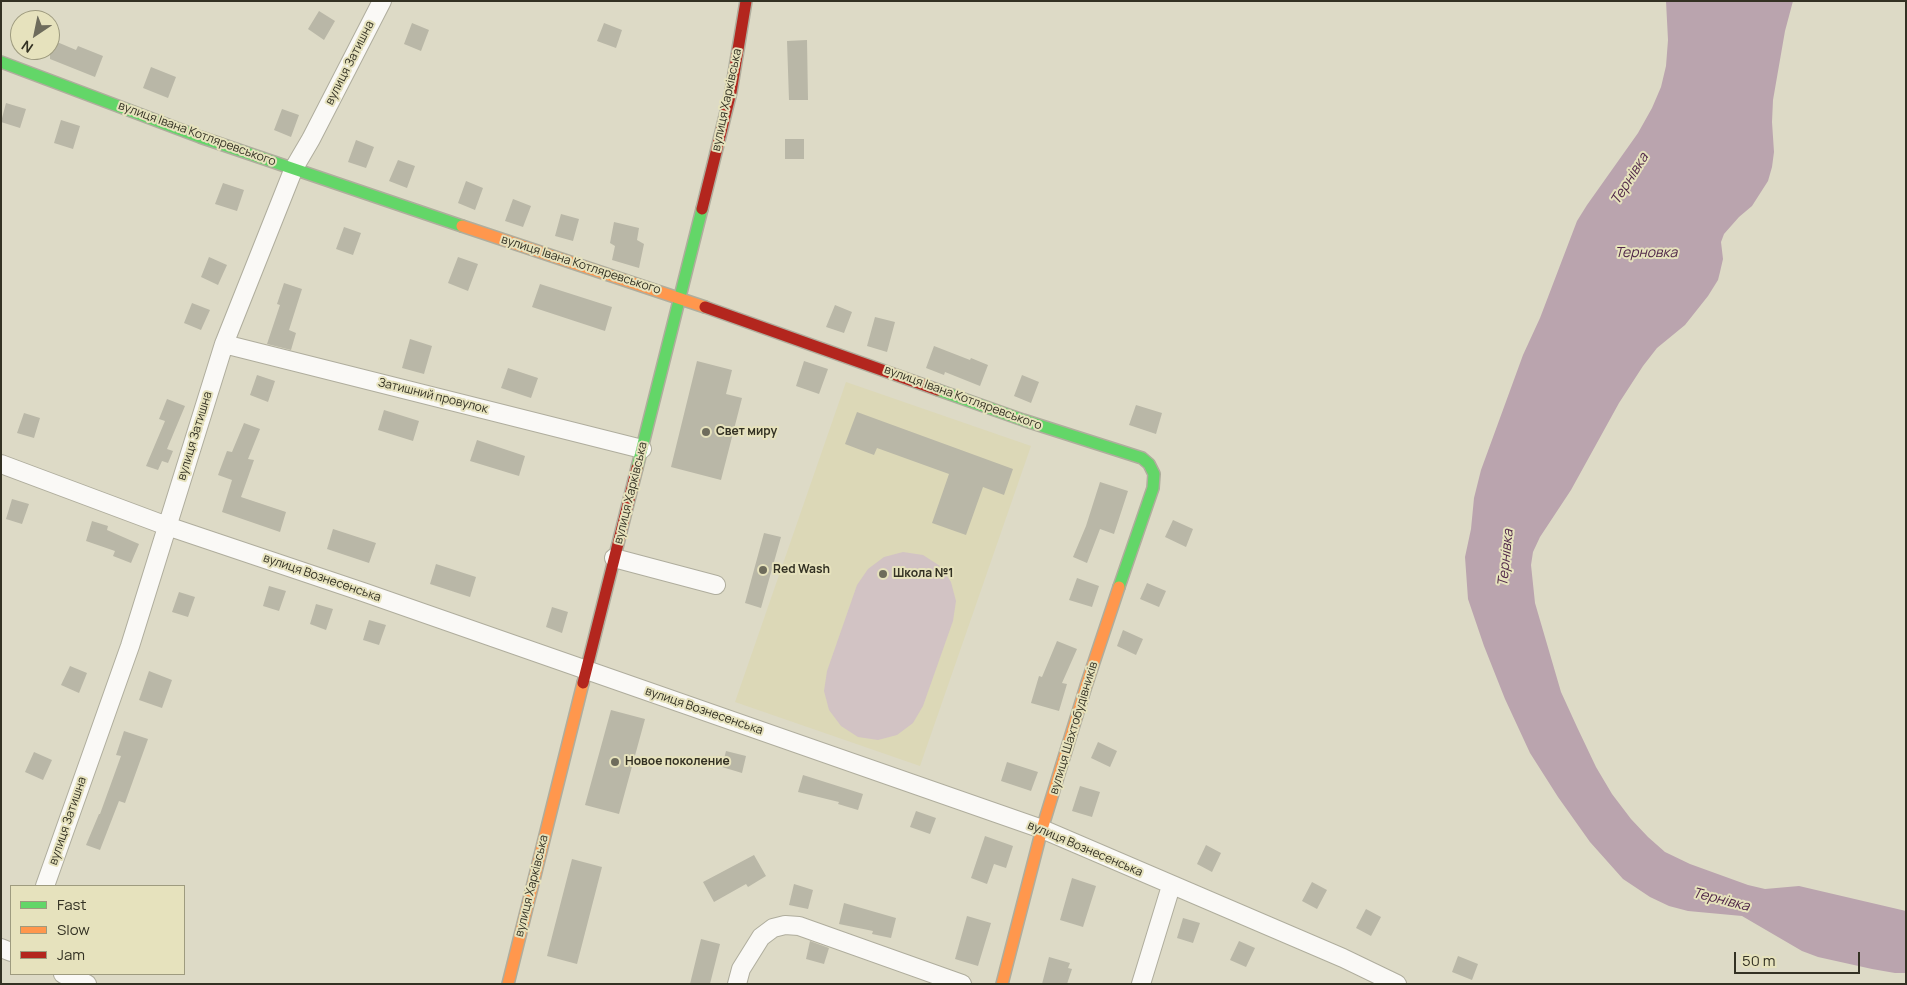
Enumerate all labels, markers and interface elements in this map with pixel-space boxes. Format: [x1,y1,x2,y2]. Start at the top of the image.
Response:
north arrow [10,10,60,60]
street label: вулиця Затишна [323,19,377,107]
text: N [17,36,36,58]
street label: вулиця Харківська [709,47,745,153]
street label: вулиця Івана Котляревського [116,99,278,169]
water label: Тернівка [1608,150,1652,208]
street label: вулиця Івана Котляревського [499,232,663,298]
water label: Терновка [1615,245,1677,261]
street label: вулиця Івана Котляревського [882,363,1044,433]
street label: Затишний провулок [377,375,489,417]
street label: вулиця Затишна [175,390,215,482]
place label: Свет миру [716,425,777,439]
marker: Свет миру [700,426,712,438]
street label: вулиця Харківська [611,441,651,545]
water label: Тернівка [1495,528,1517,588]
street label: вулиця Вознесенська [261,551,383,605]
place label: Red Wash [773,563,830,577]
marker: Red Wash [757,564,769,576]
place label: Школа №1 [893,567,954,581]
marker: Школа №1 [877,568,889,580]
street label: вулиця Шахтобудівників [1047,660,1101,796]
street label: вулиця Вознесенська [643,684,765,738]
place label: Новое поколение [625,755,730,769]
marker: Новое поколение [609,756,621,768]
street label: вулиця Затишна [46,775,90,867]
street label: вулиця Вознесенська [1025,818,1145,880]
street label: вулиця Харківська [512,834,552,938]
legend [10,885,185,975]
water label: Тернівка [1691,885,1751,915]
text: Fast [57,894,86,915]
text: Slow [57,919,90,940]
scale bar [1737,942,1863,974]
text: Jam [57,944,85,965]
text: 50 m [1742,950,1776,971]

